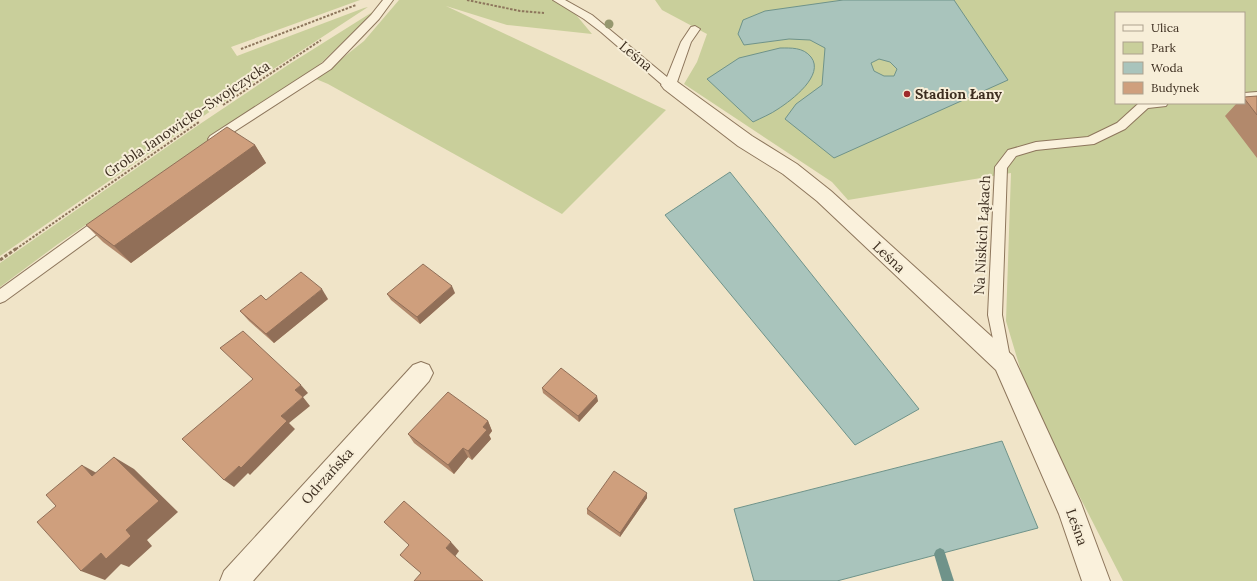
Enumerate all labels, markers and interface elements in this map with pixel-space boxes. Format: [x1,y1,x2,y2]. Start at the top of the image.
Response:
legend [1115,12,1245,104]
text: Ulica [1151,20,1179,35]
street label: Leśna [616,37,656,75]
text: Park [1151,40,1177,55]
street label: Grobla Janowicko-Swojczycka [101,57,273,181]
text: Woda [1151,60,1183,75]
text: Budynek [1151,80,1200,95]
place label: Stadion Łany [915,85,1002,103]
marker: Stadion Łany [902,89,912,99]
street label: Na Niskich Łąkach [970,175,994,295]
street label: Leśna [869,237,909,277]
street label: Odrzańska [297,444,357,508]
street label: Leśna [1062,506,1092,548]

